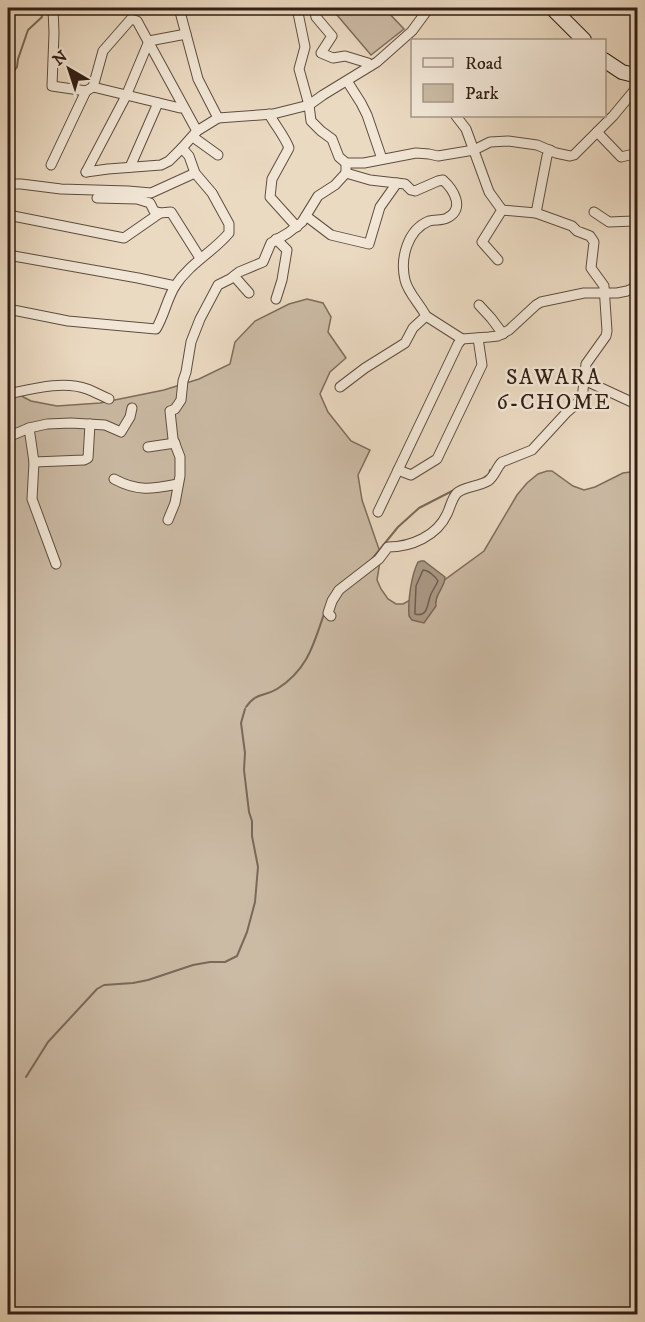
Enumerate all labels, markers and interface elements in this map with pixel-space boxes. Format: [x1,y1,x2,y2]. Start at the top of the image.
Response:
north arrow [39,39,99,99]
legend [411,39,606,117]
text: N [49,46,72,70]
text: Road [465,53,502,75]
text: Park [465,83,499,105]
district label: SAWARA 6-CHOME [497,364,611,416]

